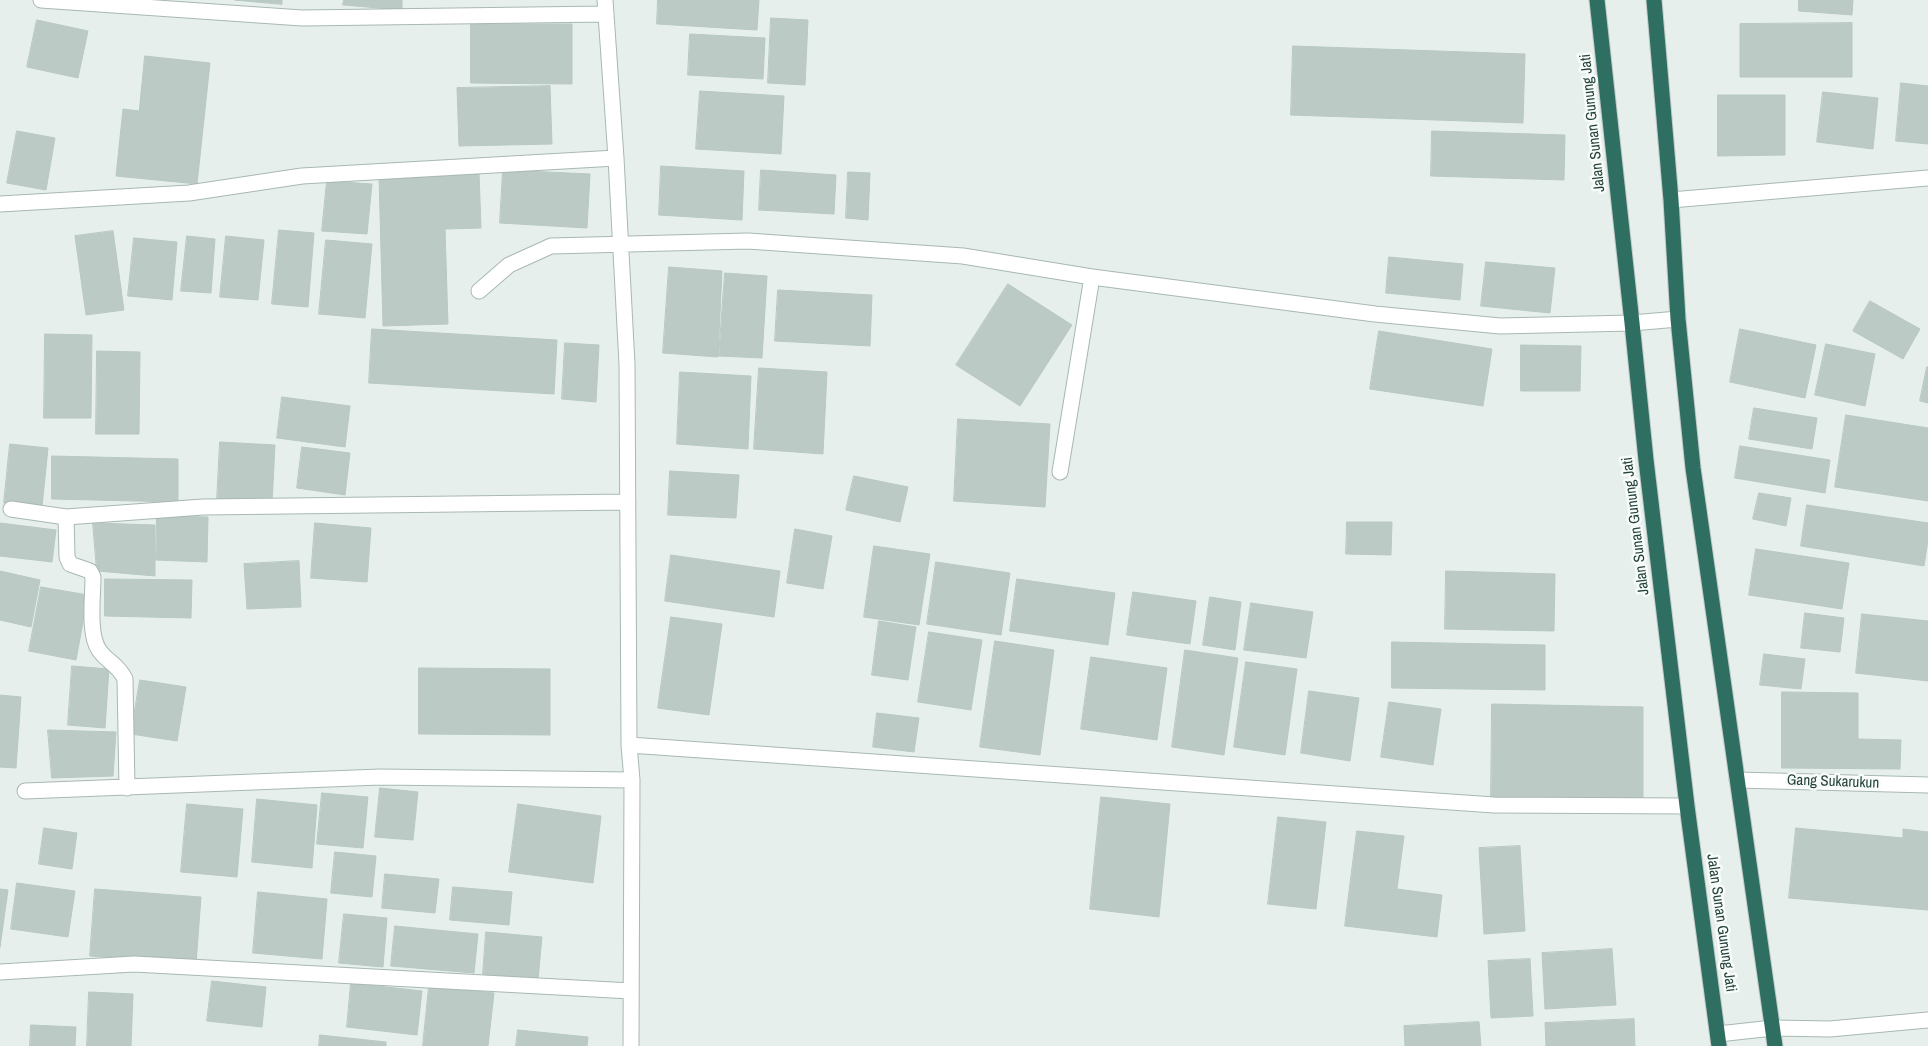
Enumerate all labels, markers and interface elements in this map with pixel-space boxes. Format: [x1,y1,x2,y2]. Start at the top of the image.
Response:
street label: Jalan Sunan Gunung Jati [1577,53,1609,193]
street label: Jalan Sunan Gunung Jati [1619,456,1653,596]
street label: Gang Sukarukun [1787,771,1879,793]
street label: Jalan Sunan Gunung Jati [1702,853,1740,993]

